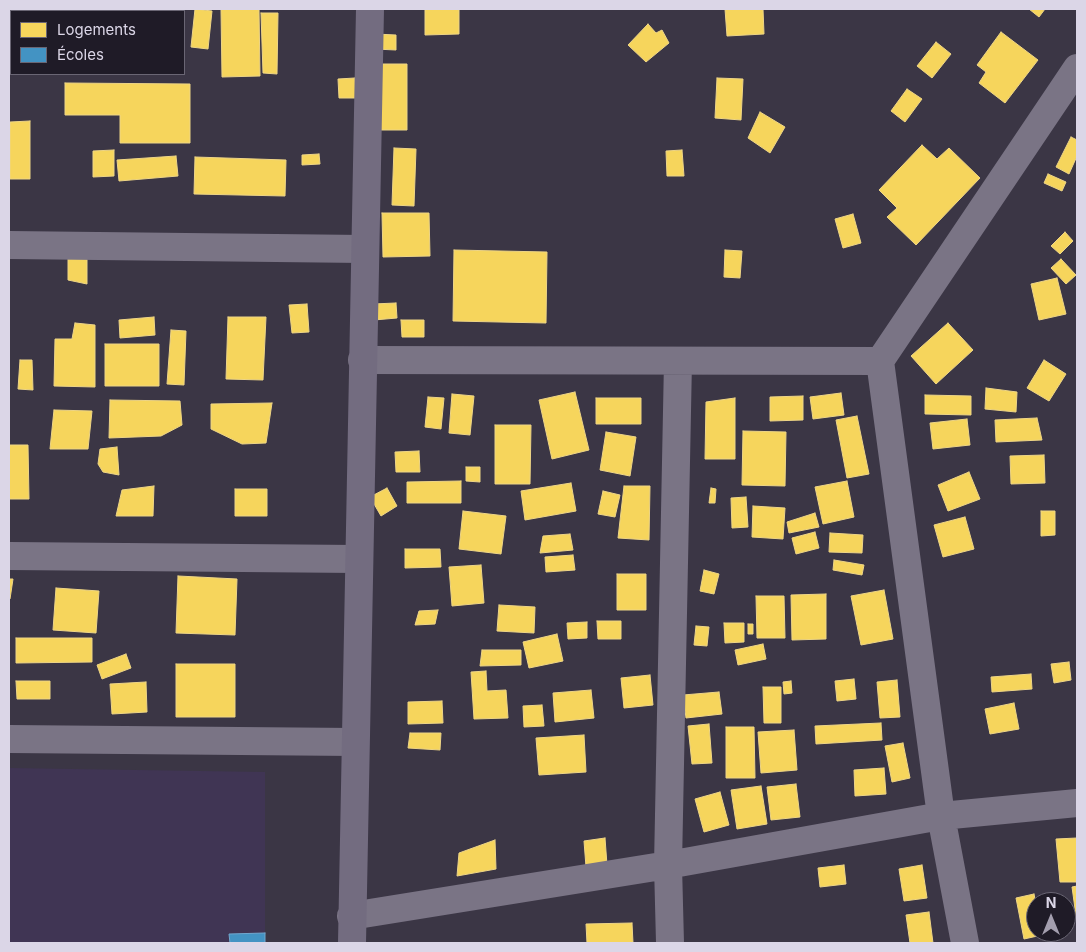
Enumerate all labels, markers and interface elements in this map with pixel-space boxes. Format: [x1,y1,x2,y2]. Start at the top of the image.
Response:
legend [10,10,185,75]
text: Logements [57,20,136,39]
text: Écoles [57,45,104,64]
north arrow [1026,892,1076,942]
text: N [1046,894,1056,911]

